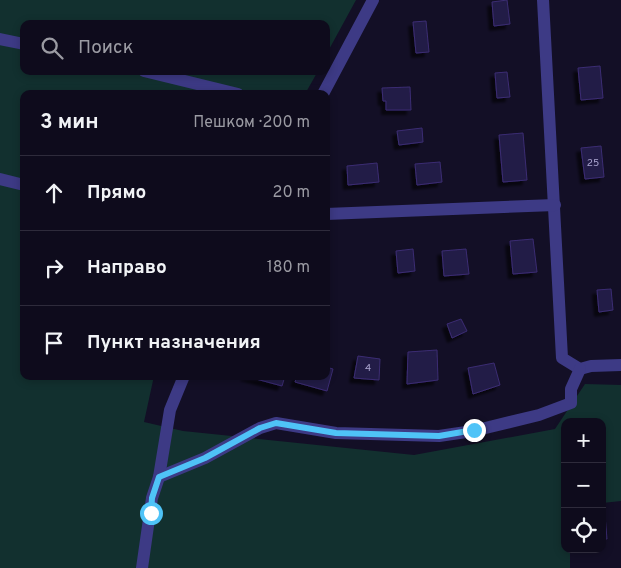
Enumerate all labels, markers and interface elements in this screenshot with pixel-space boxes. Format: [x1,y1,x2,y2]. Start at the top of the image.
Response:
search box [20,20,330,75]
icon: search [38,34,66,62]
text: Поиск [78,36,134,60]
text: 3 мин [40,109,99,136]
text: Пешком · 200 m [193,113,310,133]
house number: 25 [587,157,599,170]
icon: ahead [40,179,68,207]
text: Прямо [87,181,146,205]
text: 20 m [273,183,310,203]
icon: right [40,254,68,282]
text: Направо [87,256,167,280]
text: 180 m [267,258,310,278]
icon: arrive [40,329,68,357]
text: Пункт назначения [87,331,261,355]
house number: 4 [365,362,371,375]
map controls [561,418,606,553]
button: + [561,418,606,463]
route end [463,419,486,442]
button: − [561,463,606,508]
route start [140,502,163,525]
button: locate [561,508,606,553]

